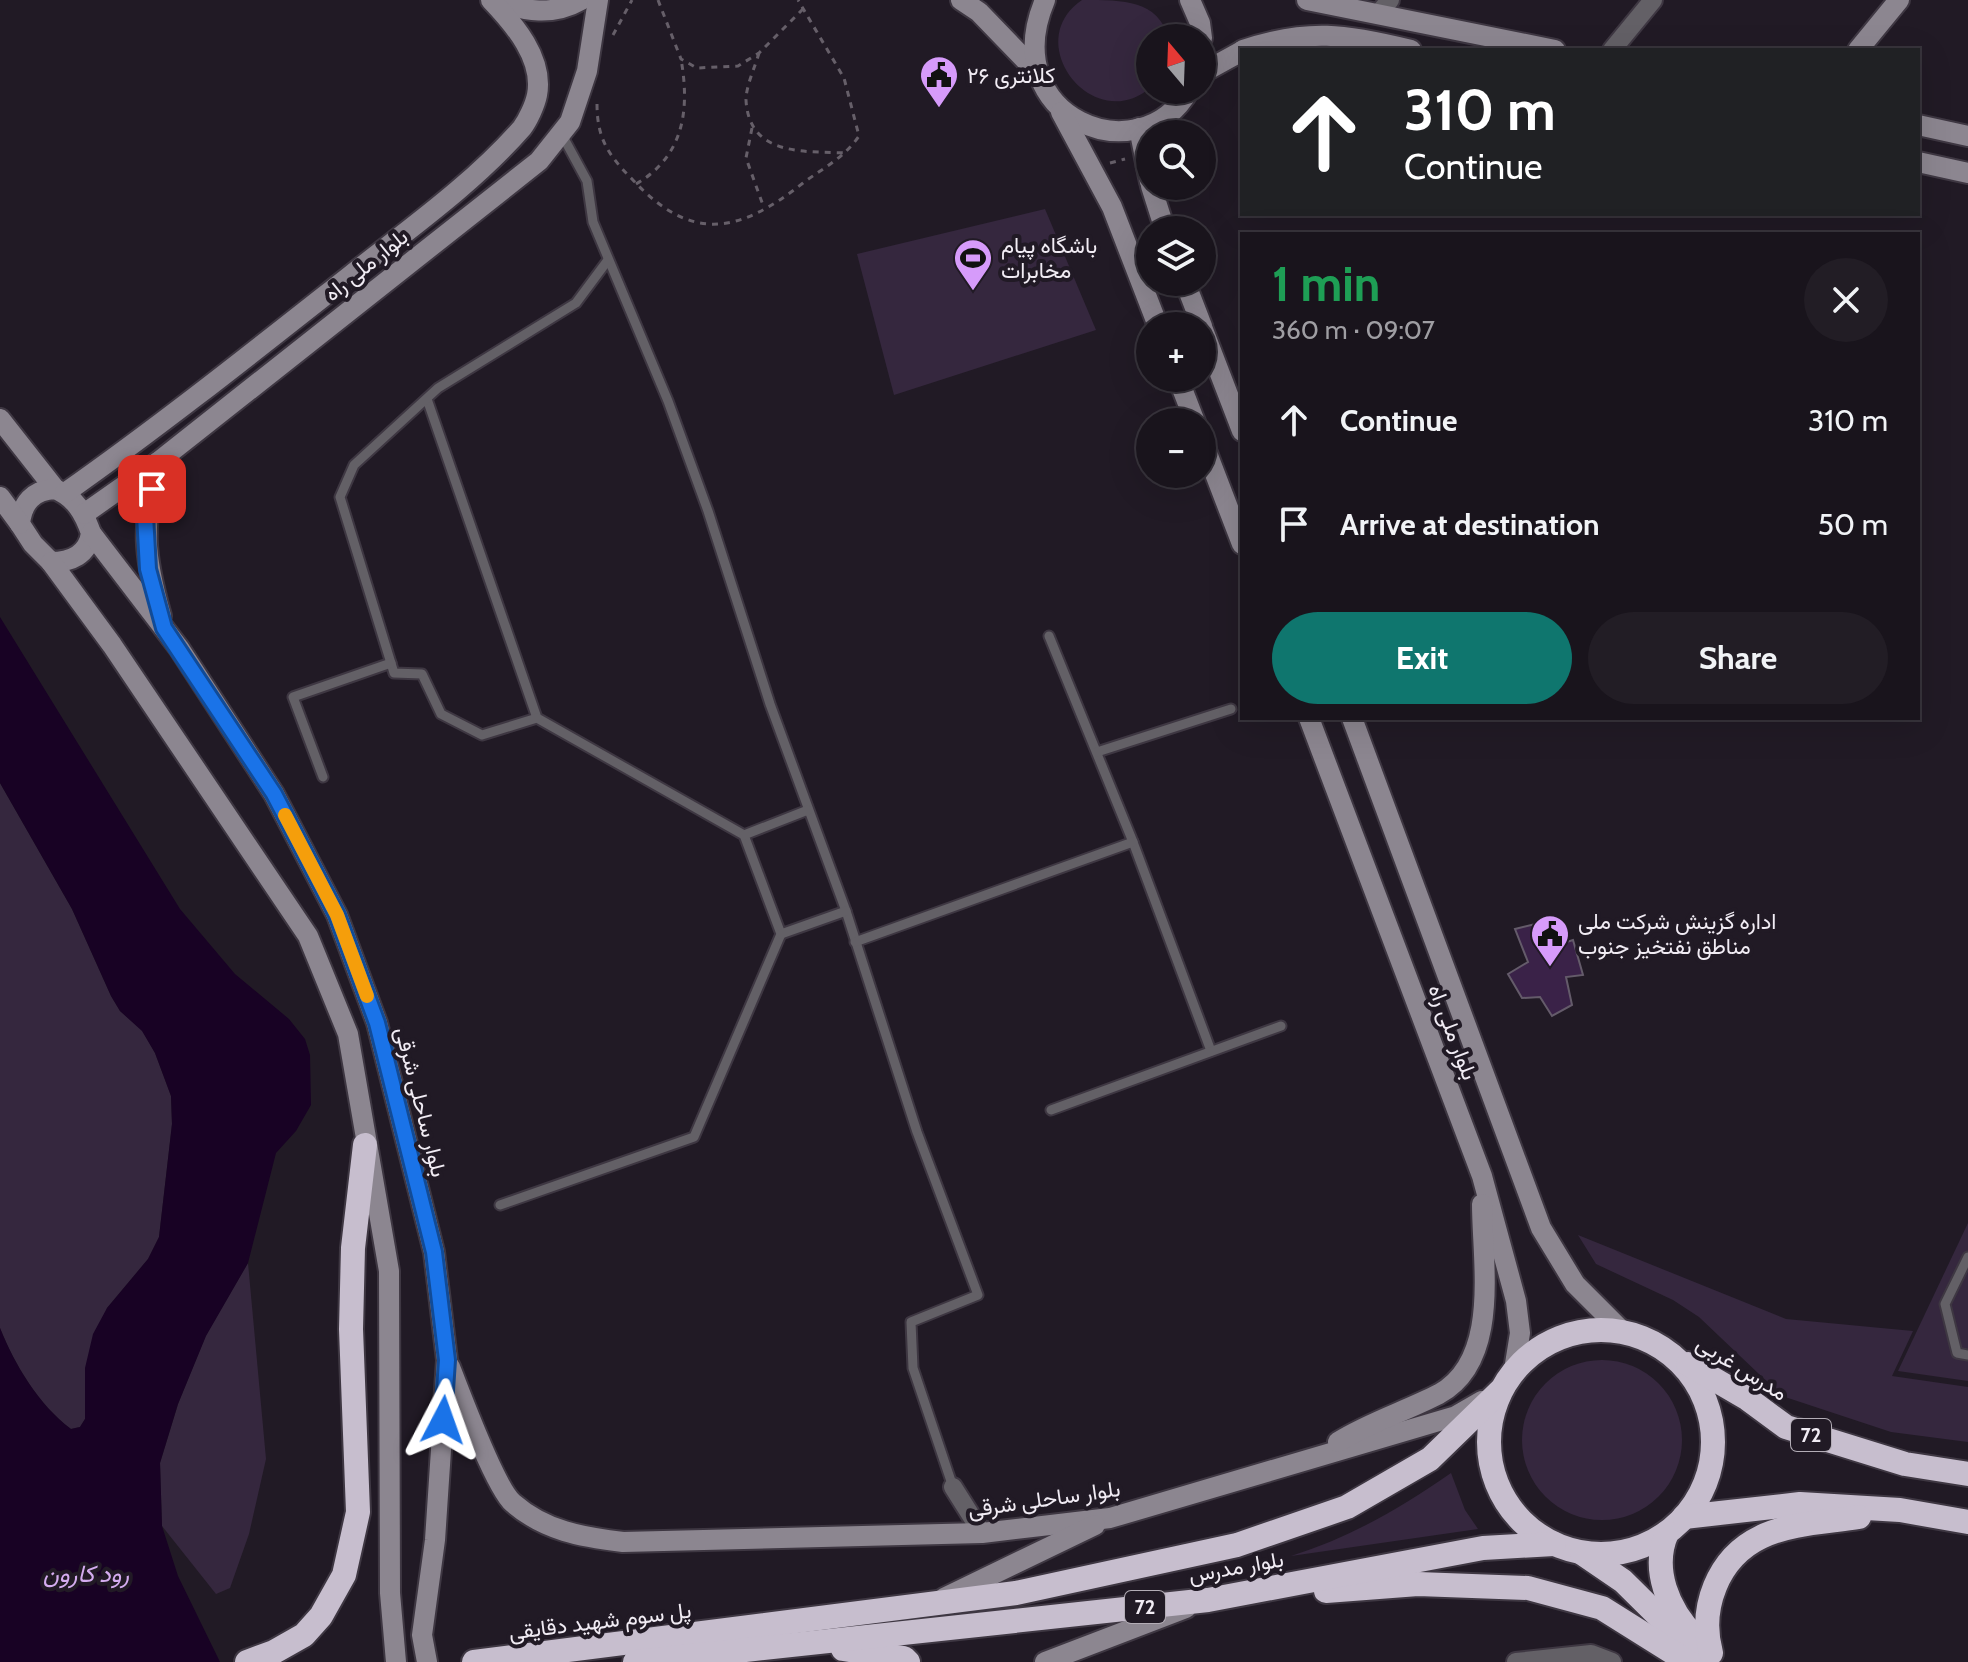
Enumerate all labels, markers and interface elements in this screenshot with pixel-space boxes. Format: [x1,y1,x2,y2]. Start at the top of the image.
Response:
north arrow [1136,24,1216,104]
map controls [1136,24,1216,488]
public building icon: کلانتری ۲۶ [918,54,960,109]
place label: کلانتری ۲۶ [967,62,1056,89]
text: 310 m [1404,76,1556,144]
icon: ahead [1272,80,1376,184]
button: search [1136,120,1216,200]
text: Continue [1404,144,1543,188]
button: layers [1136,216,1216,296]
street label: بلوار ملی راه [319,223,413,307]
place label: باشگاه پیام مخابرات [1001,232,1097,284]
sports icon: باشگاه پیام مخابرات [952,237,994,292]
text: 1 min [1272,255,1380,313]
button: close [1804,258,1888,342]
button: + [1136,312,1216,392]
text: 360 m · 09:07 [1272,314,1435,346]
icon: ahead [1272,398,1316,442]
text: Continue [1340,402,1457,439]
text: 310 m [1808,402,1888,439]
button: − [1136,408,1216,488]
pin [118,455,186,523]
icon: arrive [130,467,174,511]
icon: arrive [1272,502,1316,546]
text: Arrive at destination [1340,506,1600,543]
text: 50 m [1818,506,1888,543]
button: Exit [1272,612,1572,704]
button: Share [1588,612,1888,704]
place label: اداره گزینش شرکت ملی مناطق نفتخیز جنوب [1578,908,1776,960]
public building icon: اداره گزینش شرکت ملی مناطق نفتخیز جنوب [1529,913,1571,968]
street label: بلوار ملی راه [1422,980,1484,1084]
street label: بلوار ساحلی شرقی [389,1024,453,1180]
street label: مدرس غربی [1691,1329,1793,1407]
position arrow [401,1378,485,1462]
road number: 72 [1791,1419,1831,1451]
street label: بلوار ساحلی شرقی [966,1475,1122,1523]
street label: بلوار مدرس [1186,1545,1286,1589]
water label: رود کارون [43,1559,129,1589]
road number: 72 [1125,1591,1165,1623]
street label: پل سوم شهید دقایقی [507,1596,693,1647]

